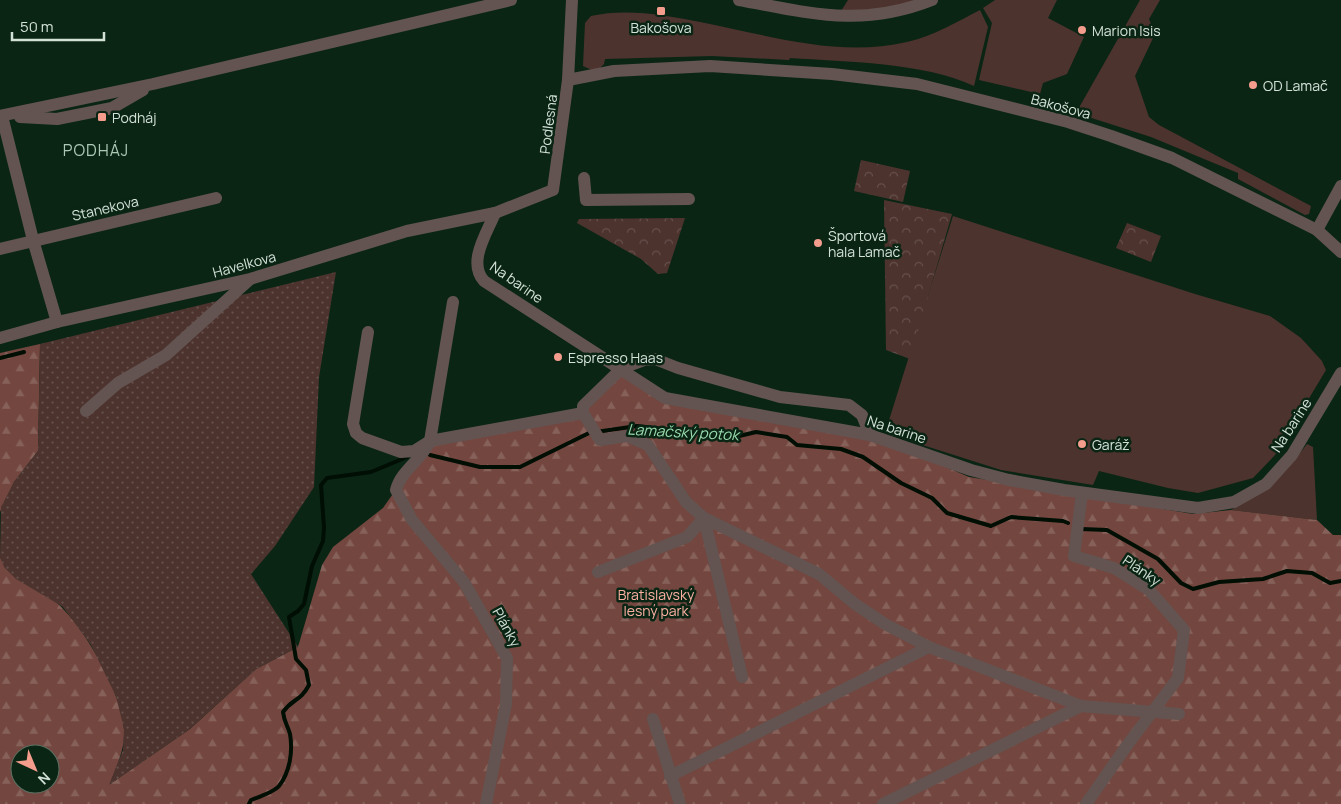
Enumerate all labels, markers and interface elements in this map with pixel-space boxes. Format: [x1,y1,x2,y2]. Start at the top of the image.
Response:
marker: Bakošova [655,5,667,17]
scale bar [12,10,105,42]
text: 50 m [20,16,54,37]
place label: Bakošova [630,18,692,37]
place label: Marion Isis [1092,21,1161,40]
marker: Marion Isis [1076,24,1088,36]
place label: OD Lamač [1263,76,1328,95]
marker: OD Lamač [1247,79,1259,91]
street label: Bakošova [1029,89,1093,123]
street label: Podlesná [535,93,561,155]
place label: Podháj [112,108,157,127]
marker: Podháj [96,111,108,123]
district label: PODHÁJ [63,139,129,161]
street label: Stanekova [70,191,140,225]
place label: Športová hala Lamač [828,226,901,261]
marker: Športová hala Lamač [812,237,824,249]
street label: Havelkova [210,246,278,282]
street label: Na barine [487,257,547,307]
place label: Espresso Haas [568,348,663,367]
marker: Espresso Haas [552,351,564,363]
street label: Na barine [1266,394,1316,456]
street label: Na barine [865,411,929,447]
water label: Lamačský potok [627,419,742,446]
place label: Garáž [1092,435,1130,454]
marker: Garáž [1076,438,1088,450]
street label: Plánky [1119,550,1165,590]
park label: Bratislavský lesný park [618,585,695,620]
street label: Plánky [488,604,526,651]
north arrow [10,744,60,794]
text: N [34,768,55,789]

